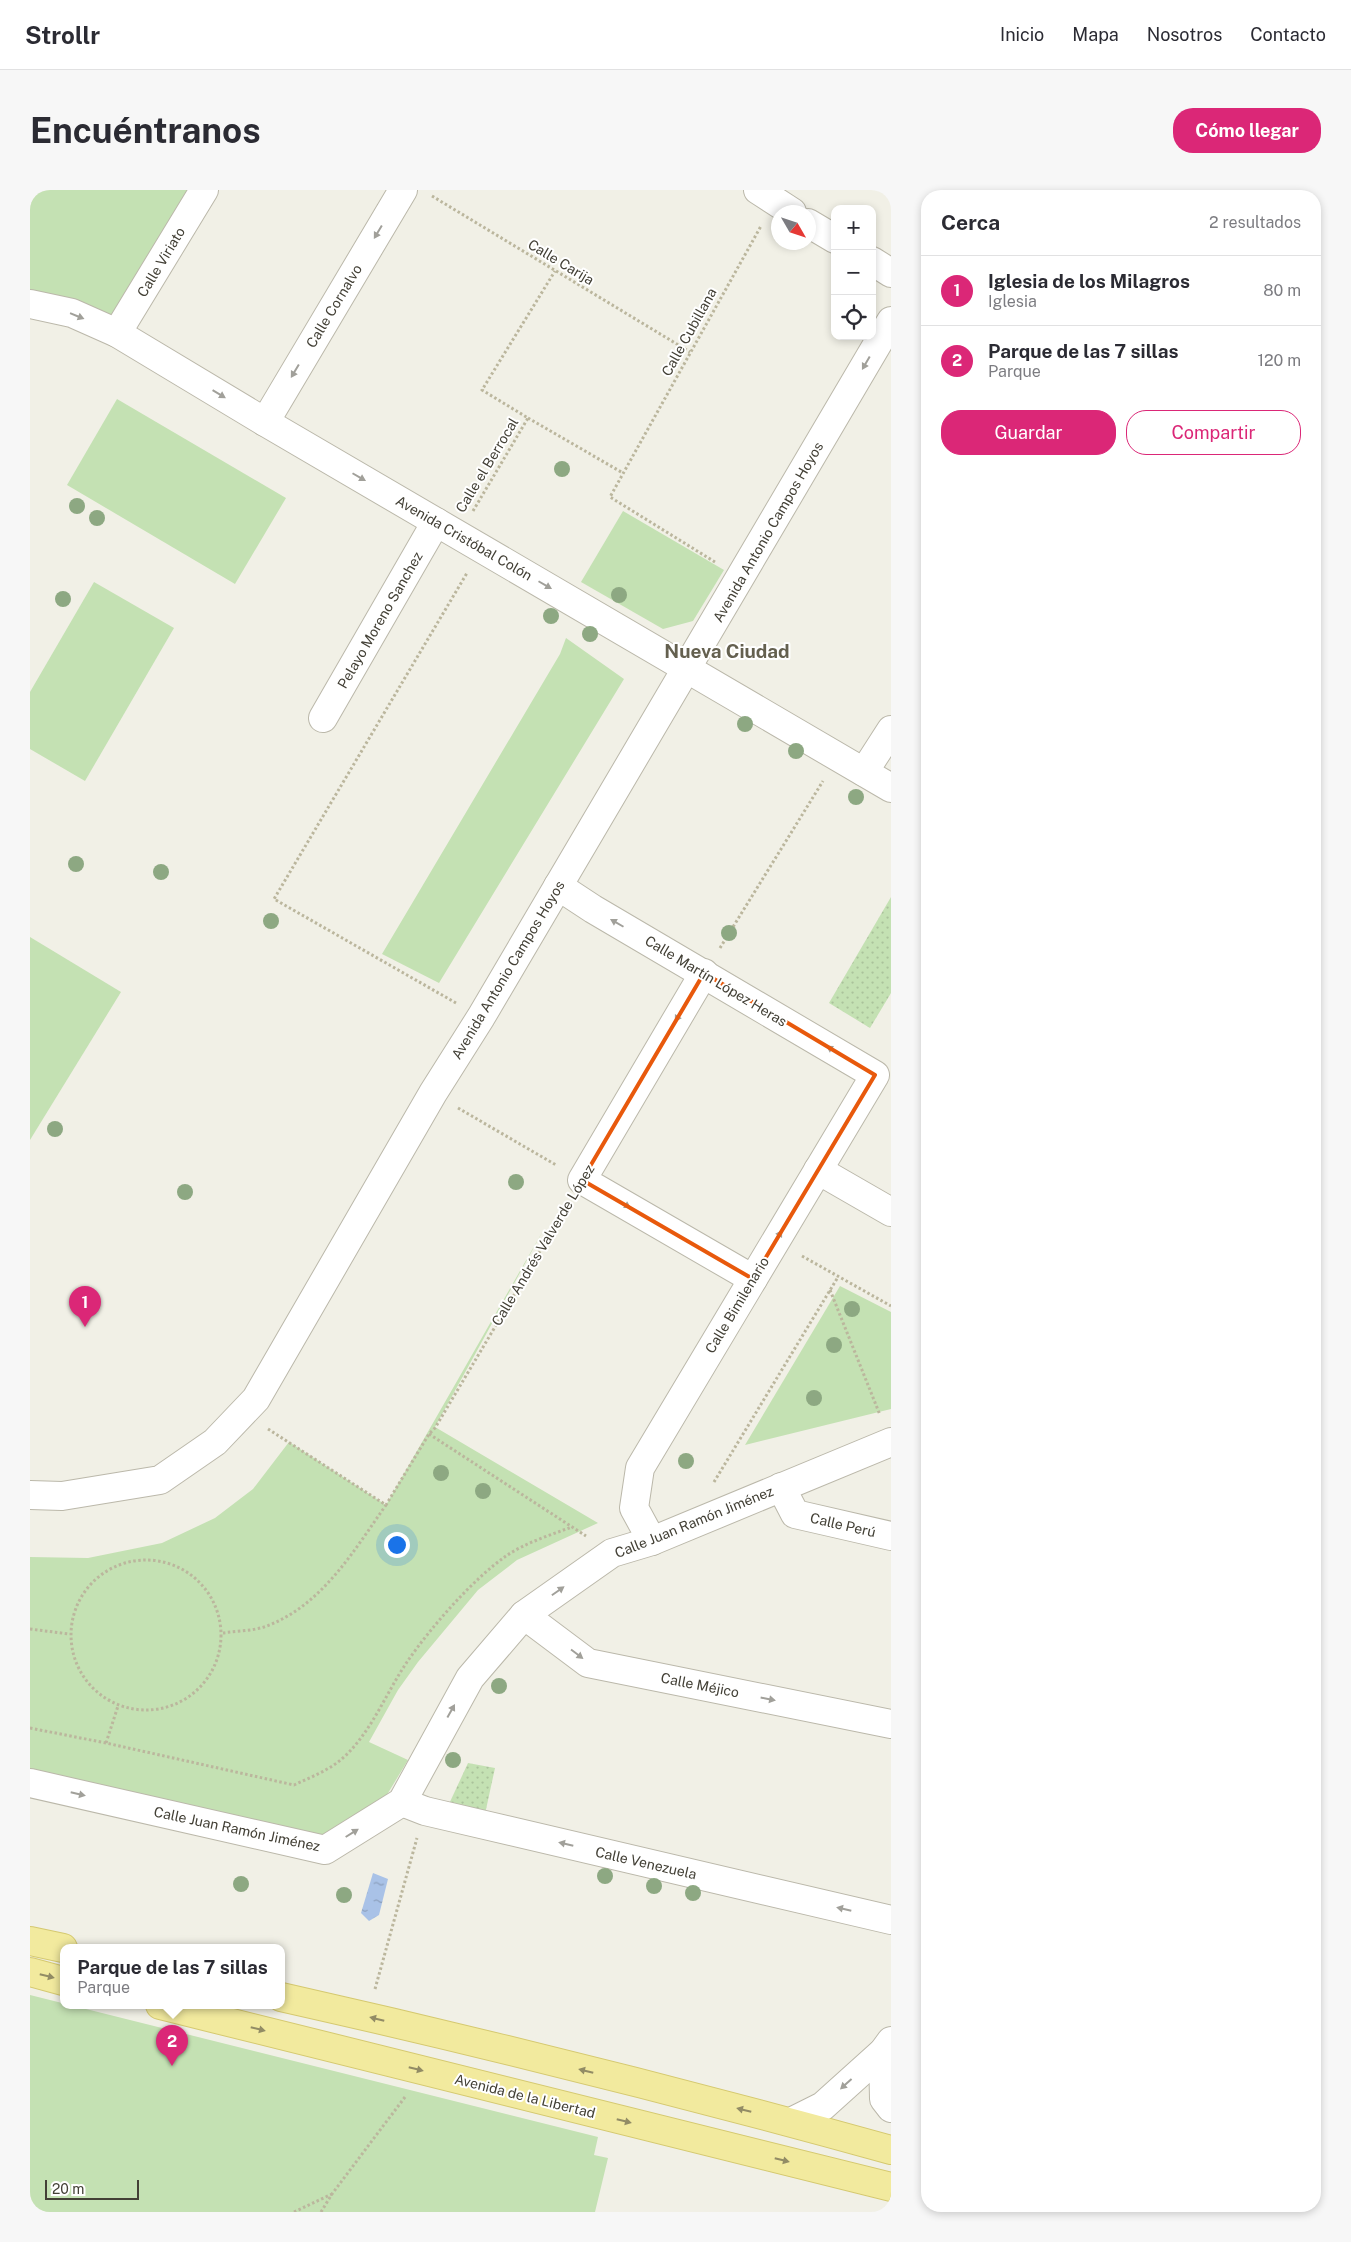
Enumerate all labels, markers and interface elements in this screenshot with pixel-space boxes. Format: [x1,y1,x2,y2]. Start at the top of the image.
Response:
text: Strollr [25,21,100,49]
text: Inicio [1000,24,1044,45]
text: Mapa [1072,24,1119,45]
text: Nosotros [1147,24,1222,45]
text: Contacto [1250,24,1326,45]
button: Cómo llegar [1173,108,1321,153]
text: Encuéntranos [30,110,261,151]
north arrow [771,205,816,250]
map controls [831,205,876,340]
button: + [831,205,876,250]
text: Cerca [941,210,1000,235]
text: 2 resultados [1209,213,1301,232]
street label: Calle Viriato [134,224,188,300]
one-way arrow [374,224,382,239]
street label: Calle Carija [525,236,597,288]
button: − [831,250,876,295]
street label: Calle Cornalvo [303,262,365,350]
text: Iglesia de los Milagros [988,270,1190,292]
text: 1 [954,281,960,300]
text: 80 m [1263,281,1301,300]
street label: Calle Cubillana [658,285,720,379]
text: Iglesia [988,292,1037,311]
button: locate [831,295,876,340]
one-way arrow [70,312,84,320]
text: Parque de las 7 sillas [988,340,1178,362]
text: 2 [952,351,962,370]
text: 120 m [1257,351,1301,370]
one-way arrow [862,356,871,369]
text: Parque [988,362,1041,381]
one-way arrow [290,365,299,378]
one-way arrow [212,390,225,399]
button: Guardar [941,410,1116,455]
button: Compartir [1126,410,1301,455]
street label: Calle el Berrocal [452,415,522,515]
street label: Avenida Antonio Campos Hoyos [710,439,826,625]
one-way arrow [352,473,365,482]
street label: Avenida Cristóbal Colón [393,492,535,584]
street label: Pelayo Moreno Sanchez [334,549,426,691]
one-way arrow [538,581,551,590]
district label: Nueva Ciudad [664,640,790,662]
street label: Avenida Antonio Campos Hoyos [448,878,568,1062]
one-way arrow [610,919,625,927]
street label: Calle Martín López Heras [642,932,790,1030]
one-way arrow [675,1009,684,1022]
one-way arrow [825,1046,840,1054]
street label: Calle Andrés Valverde López [488,1161,598,1328]
one-way arrow [618,1200,631,1209]
one-way arrow [773,1231,782,1244]
street label: Calle Bimilenario [702,1254,772,1356]
pin: 1 [69,1286,101,1327]
street label: Calle Juan Ramón Jiménez [612,1483,776,1561]
street label: Calle Perú [809,1510,877,1540]
your location [384,1532,410,1558]
one-way arrow [551,1586,565,1596]
one-way arrow [570,1649,583,1660]
street label: Calle Méjico [659,1670,741,1700]
one-way arrow [761,1695,776,1703]
one-way arrow [447,1704,456,1718]
one-way arrow [70,1790,85,1798]
street label: Calle Juan Ramón Jiménez [152,1804,322,1854]
one-way arrow [345,1828,358,1837]
one-way arrow [558,1840,573,1848]
street label: Calle Venezuela [594,1844,698,1882]
one-way arrow [836,1905,851,1913]
popup [60,1944,285,2009]
text: Parque de las 7 sillas [77,1956,268,1978]
one-way arrow [39,1973,54,1981]
text: Parque [77,1978,130,1997]
one-way arrow [370,2015,385,2023]
pin: 2 [156,2025,188,2066]
one-way arrow [250,2025,265,2033]
one-way arrow [408,2065,423,2073]
one-way arrow [578,2067,593,2075]
street label: Avenida de la Libertad [453,2071,597,2121]
one-way arrow [840,2079,853,2090]
one-way arrow [736,2106,751,2114]
one-way arrow [617,2117,632,2125]
one-way arrow [774,2156,789,2164]
scale bar [45,2177,139,2200]
text: 20 m [52,2181,84,2197]

